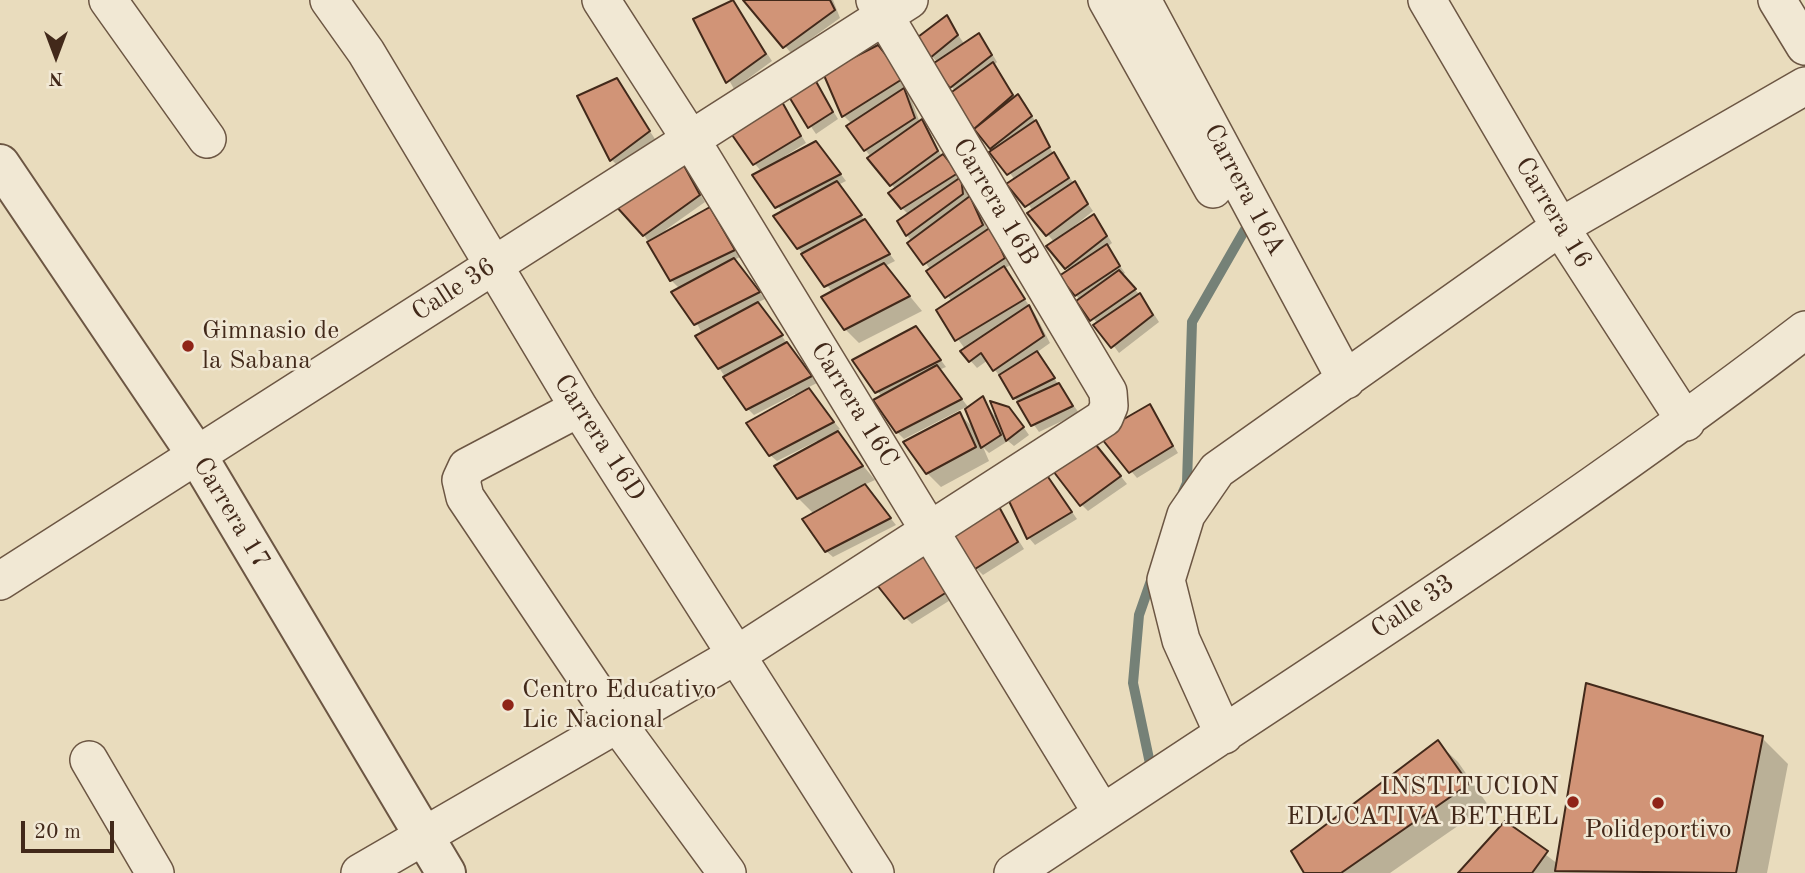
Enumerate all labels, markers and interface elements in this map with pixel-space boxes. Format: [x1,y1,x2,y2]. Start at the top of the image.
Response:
north arrow [21,21,91,91]
text: N [49,68,63,87]
street label: Carrera 16A [1196,119,1292,261]
street label: Carrera 16B [945,133,1045,271]
street label: Carrera 16 [1508,152,1598,274]
street label: Calle 36 [406,251,502,329]
place label: Gimnasio de la Sabana [202,315,339,376]
street label: Carrera 16C [803,337,905,473]
marker: Gimnasio de la Sabana [180,338,196,354]
street label: Carrera 16D [546,369,652,507]
street label: Carrera 17 [186,452,276,574]
street label: Calle 33 [1365,568,1461,646]
place label: Centro Educativo Lic Nacional [522,674,716,736]
marker: Centro Educativo Lic Nacional [500,697,516,713]
place label: INSTITUCION EDUCATIVA BETHEL [1286,771,1559,832]
marker: INSTITUCION EDUCATIVA BETHEL [1565,794,1581,810]
marker: Polideportivo [1650,795,1666,811]
scale bar [24,806,117,850]
place label: Polideportivo [1584,814,1732,846]
text: 20 m [34,822,81,843]

